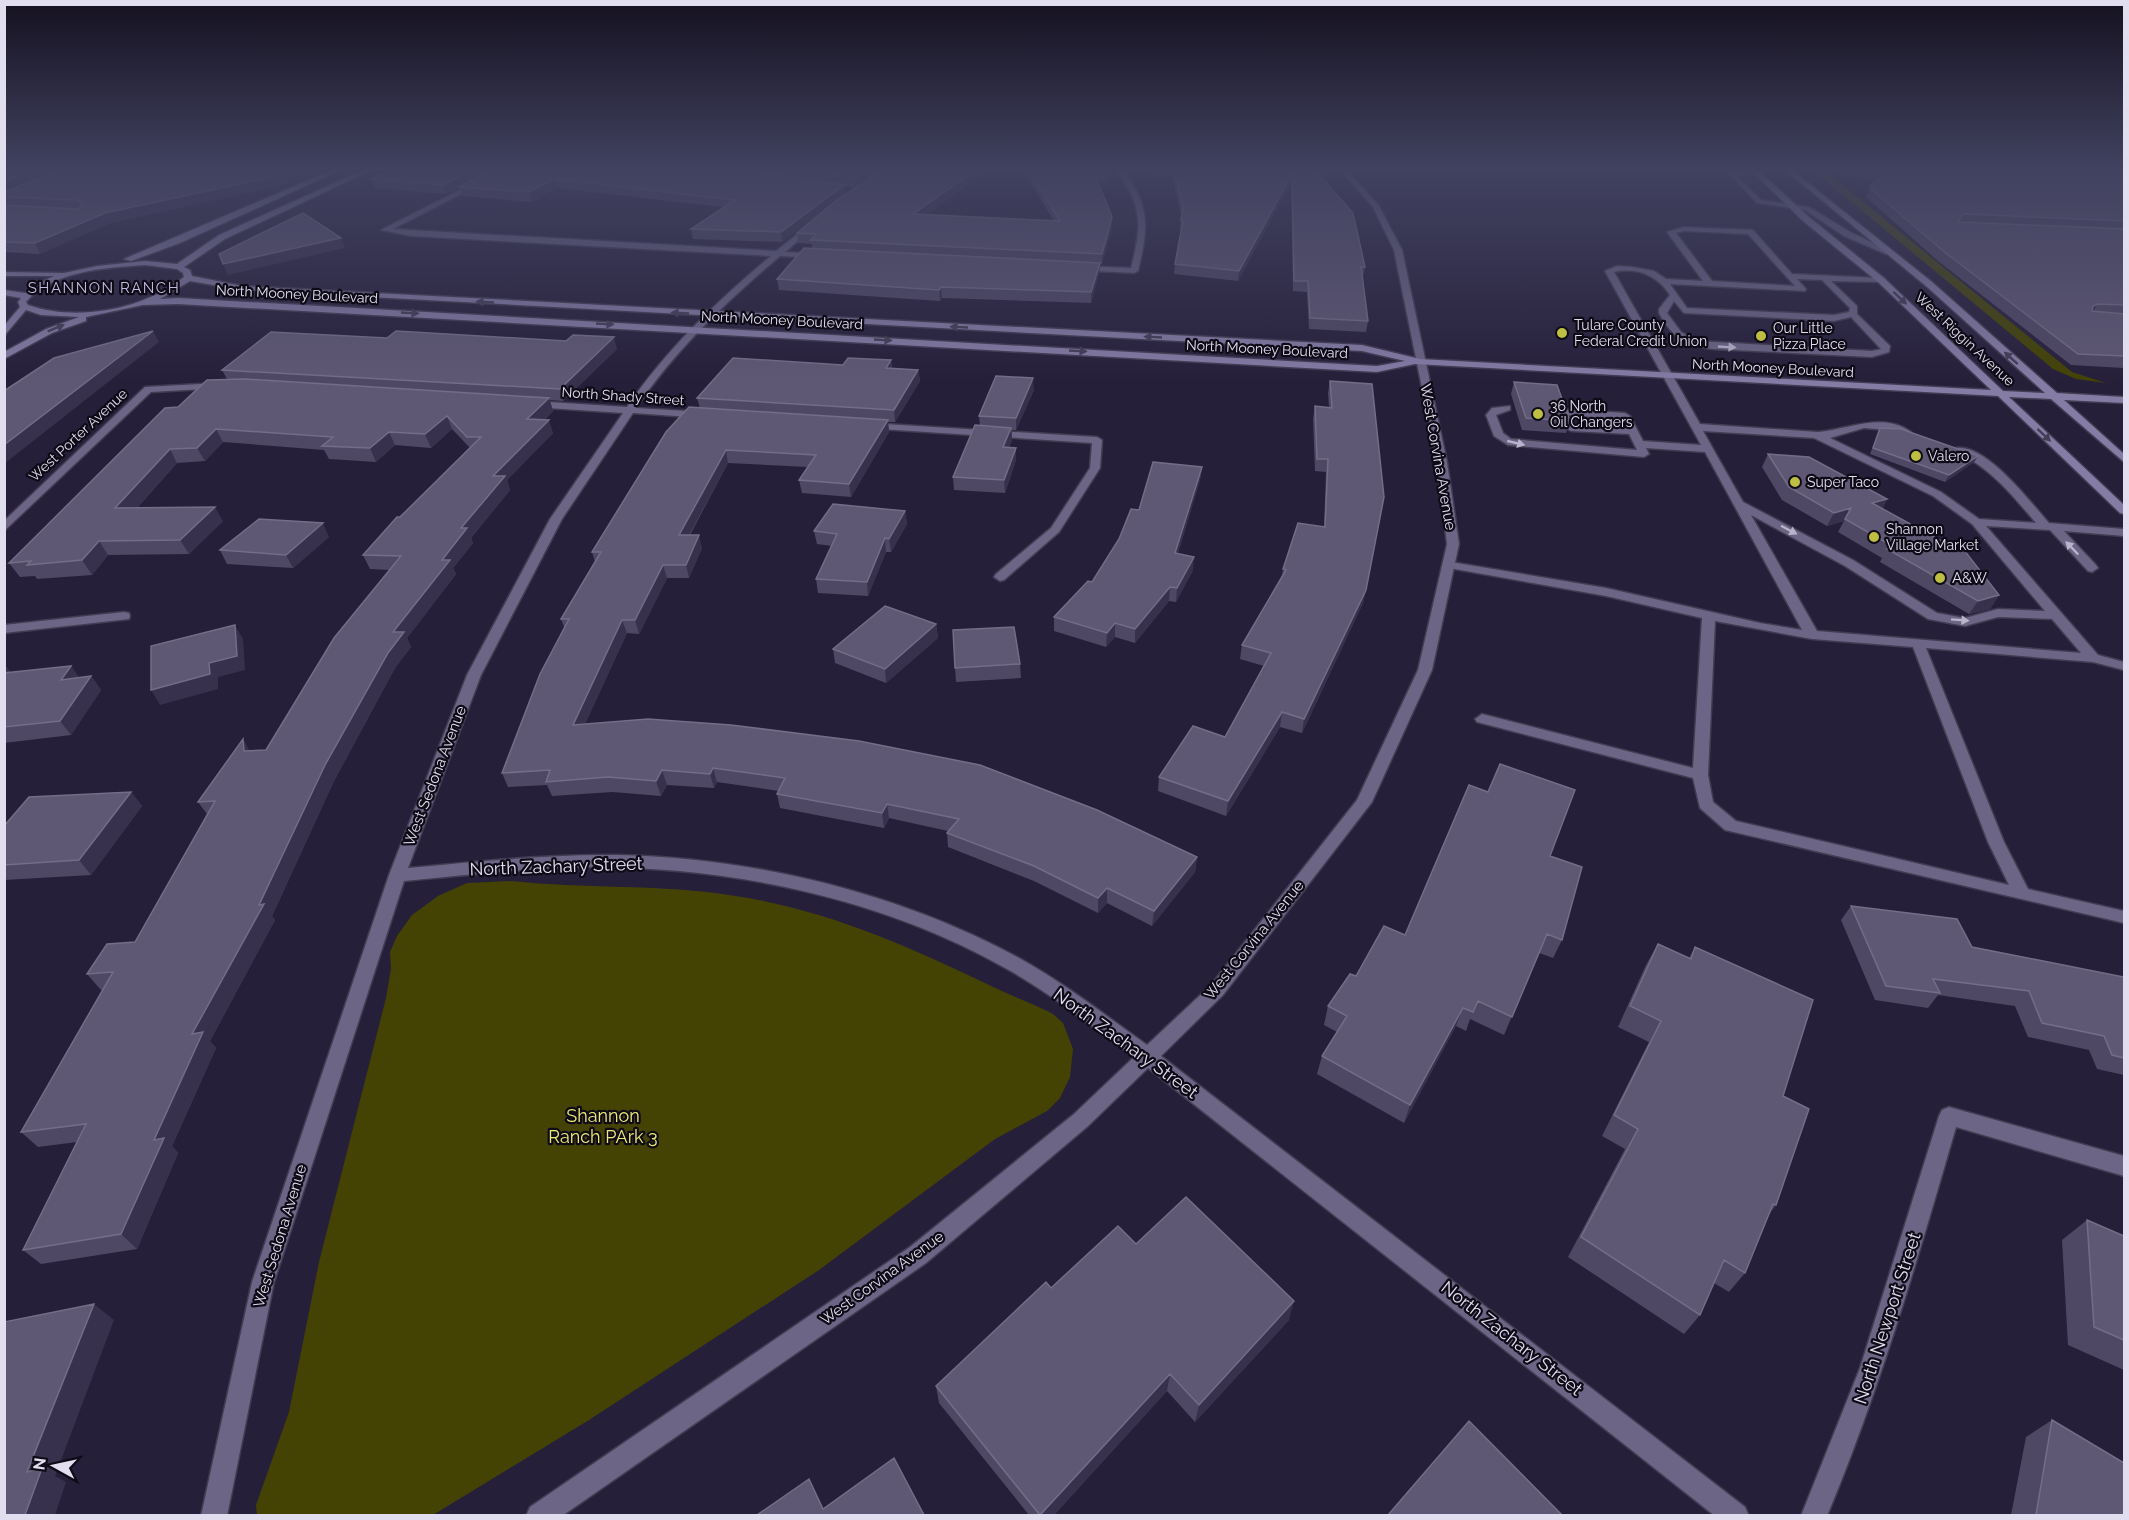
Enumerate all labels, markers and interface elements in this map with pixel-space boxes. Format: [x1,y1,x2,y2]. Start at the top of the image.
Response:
district label: SHANNON RANCH [28,279,180,297]
street label: North Mooney Boulevard [216,282,378,306]
street label: West Riggin Avenue [1912,289,2018,389]
one-way arrow [1892,291,1907,305]
one-way arrow [476,297,495,306]
one-way arrow [671,308,690,317]
street label: North Mooney Boulevard [701,308,863,332]
one-way arrow [400,309,419,318]
place label: Tulare County Federal Credit Union [1574,317,1707,349]
one-way arrow [595,319,614,328]
place label: Our Little Pizza Place [1773,320,1846,352]
one-way arrow [47,323,65,333]
one-way arrow [949,323,968,332]
marker: Tulare County Federal Credit Union [1555,326,1569,340]
marker: Our Little Pizza Place [1754,329,1768,343]
one-way arrow [1144,333,1163,342]
one-way arrow [874,335,893,345]
street label: North Mooney Boulevard [1186,337,1348,361]
one-way arrow [1717,342,1736,351]
one-way arrow [1068,347,1087,356]
one-way arrow [2004,352,2019,365]
street label: North Mooney Boulevard [1692,356,1854,380]
street label: West Corvina Avenue [1416,382,1460,532]
street label: North Shady Street [561,384,685,408]
street label: West Porter Avenue [26,385,130,485]
place label: 36 North Oil Changers [1550,398,1633,430]
marker: 36 North Oil Changers [1531,407,1545,421]
one-way arrow [2036,428,2051,442]
one-way arrow [1507,438,1525,448]
place label: Valero [1928,448,1969,464]
marker: Valero [1909,449,1923,463]
place label: Super Taco [1807,474,1879,490]
marker: Super Taco [1788,475,1802,489]
place label: Shannon Village Market [1886,521,1979,553]
one-way arrow [1781,525,1798,535]
marker: Shannon Village Market [1867,530,1881,544]
one-way arrow [2066,541,2080,555]
place label: A&W [1952,569,1987,587]
marker: A&W [1933,571,1947,585]
one-way arrow [1950,616,1969,625]
street label: West Sedona Avenue [400,703,470,849]
street label: North Zachary Street [469,852,643,880]
street label: West Corvina Avenue [1200,877,1308,1003]
street label: North Zachary Street [1050,984,1202,1102]
park label: Shannon Ranch PArk 3 [548,1105,658,1147]
street label: West Sedona Avenue [250,1162,310,1310]
street label: West Corvina Avenue [817,1227,947,1329]
street label: North Newport Street [1849,1230,1925,1406]
street label: North Zachary Street [1437,1276,1587,1400]
north arrow [24,1436,84,1496]
text: N [29,1457,50,1471]

